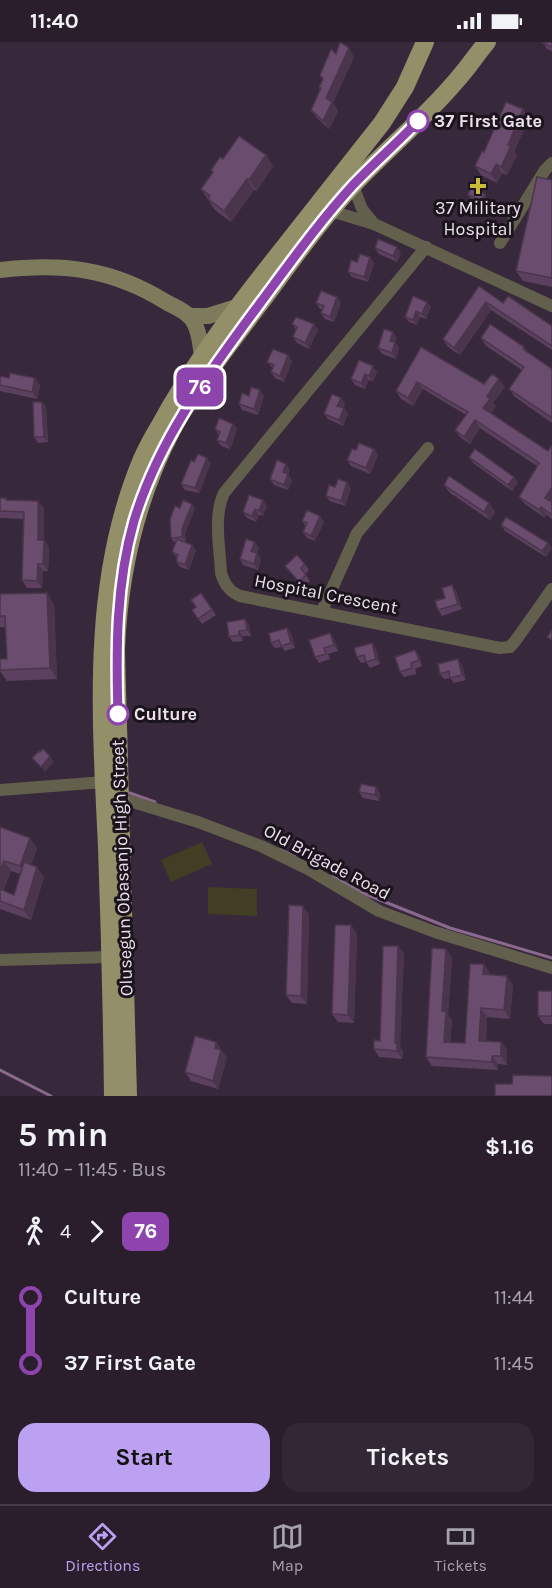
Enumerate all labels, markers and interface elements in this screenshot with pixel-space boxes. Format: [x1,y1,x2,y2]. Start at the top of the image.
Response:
text: 11:40 [30,8,79,34]
marker: 37 First Gate [407,110,429,132]
place label: 37 First Gate [434,110,542,132]
marker: 37 Military Hospital [469,177,487,195]
place label: 37 Military Hospital [435,197,522,240]
line badge: 76 [173,368,227,406]
text: 76 [188,375,212,399]
street label: Hospital Crescent [252,569,400,619]
marker: Culture [107,703,129,725]
place label: Culture [134,703,197,725]
street label: Olusegun Obasanjo High Street [107,739,137,997]
street label: Old Brigade Road [260,819,394,905]
text: 5 min [18,1116,108,1154]
text: $1.16 [485,1134,534,1160]
text: 11:40 – 11:45 · Bus [18,1158,166,1181]
icon: walk [18,1215,51,1248]
icon: forward [80,1215,113,1248]
text: 76 [134,1219,157,1243]
text: 4 [60,1220,71,1243]
text: Culture [64,1284,141,1310]
text: 11:44 [494,1286,534,1309]
text: 37 First Gate [64,1350,196,1376]
text: 11:45 [494,1352,534,1375]
button: Start [18,1423,270,1492]
button: Tickets [282,1423,534,1492]
tab: Directions [65,1520,140,1575]
tab: Map [271,1520,304,1575]
tab: Tickets [434,1520,487,1575]

